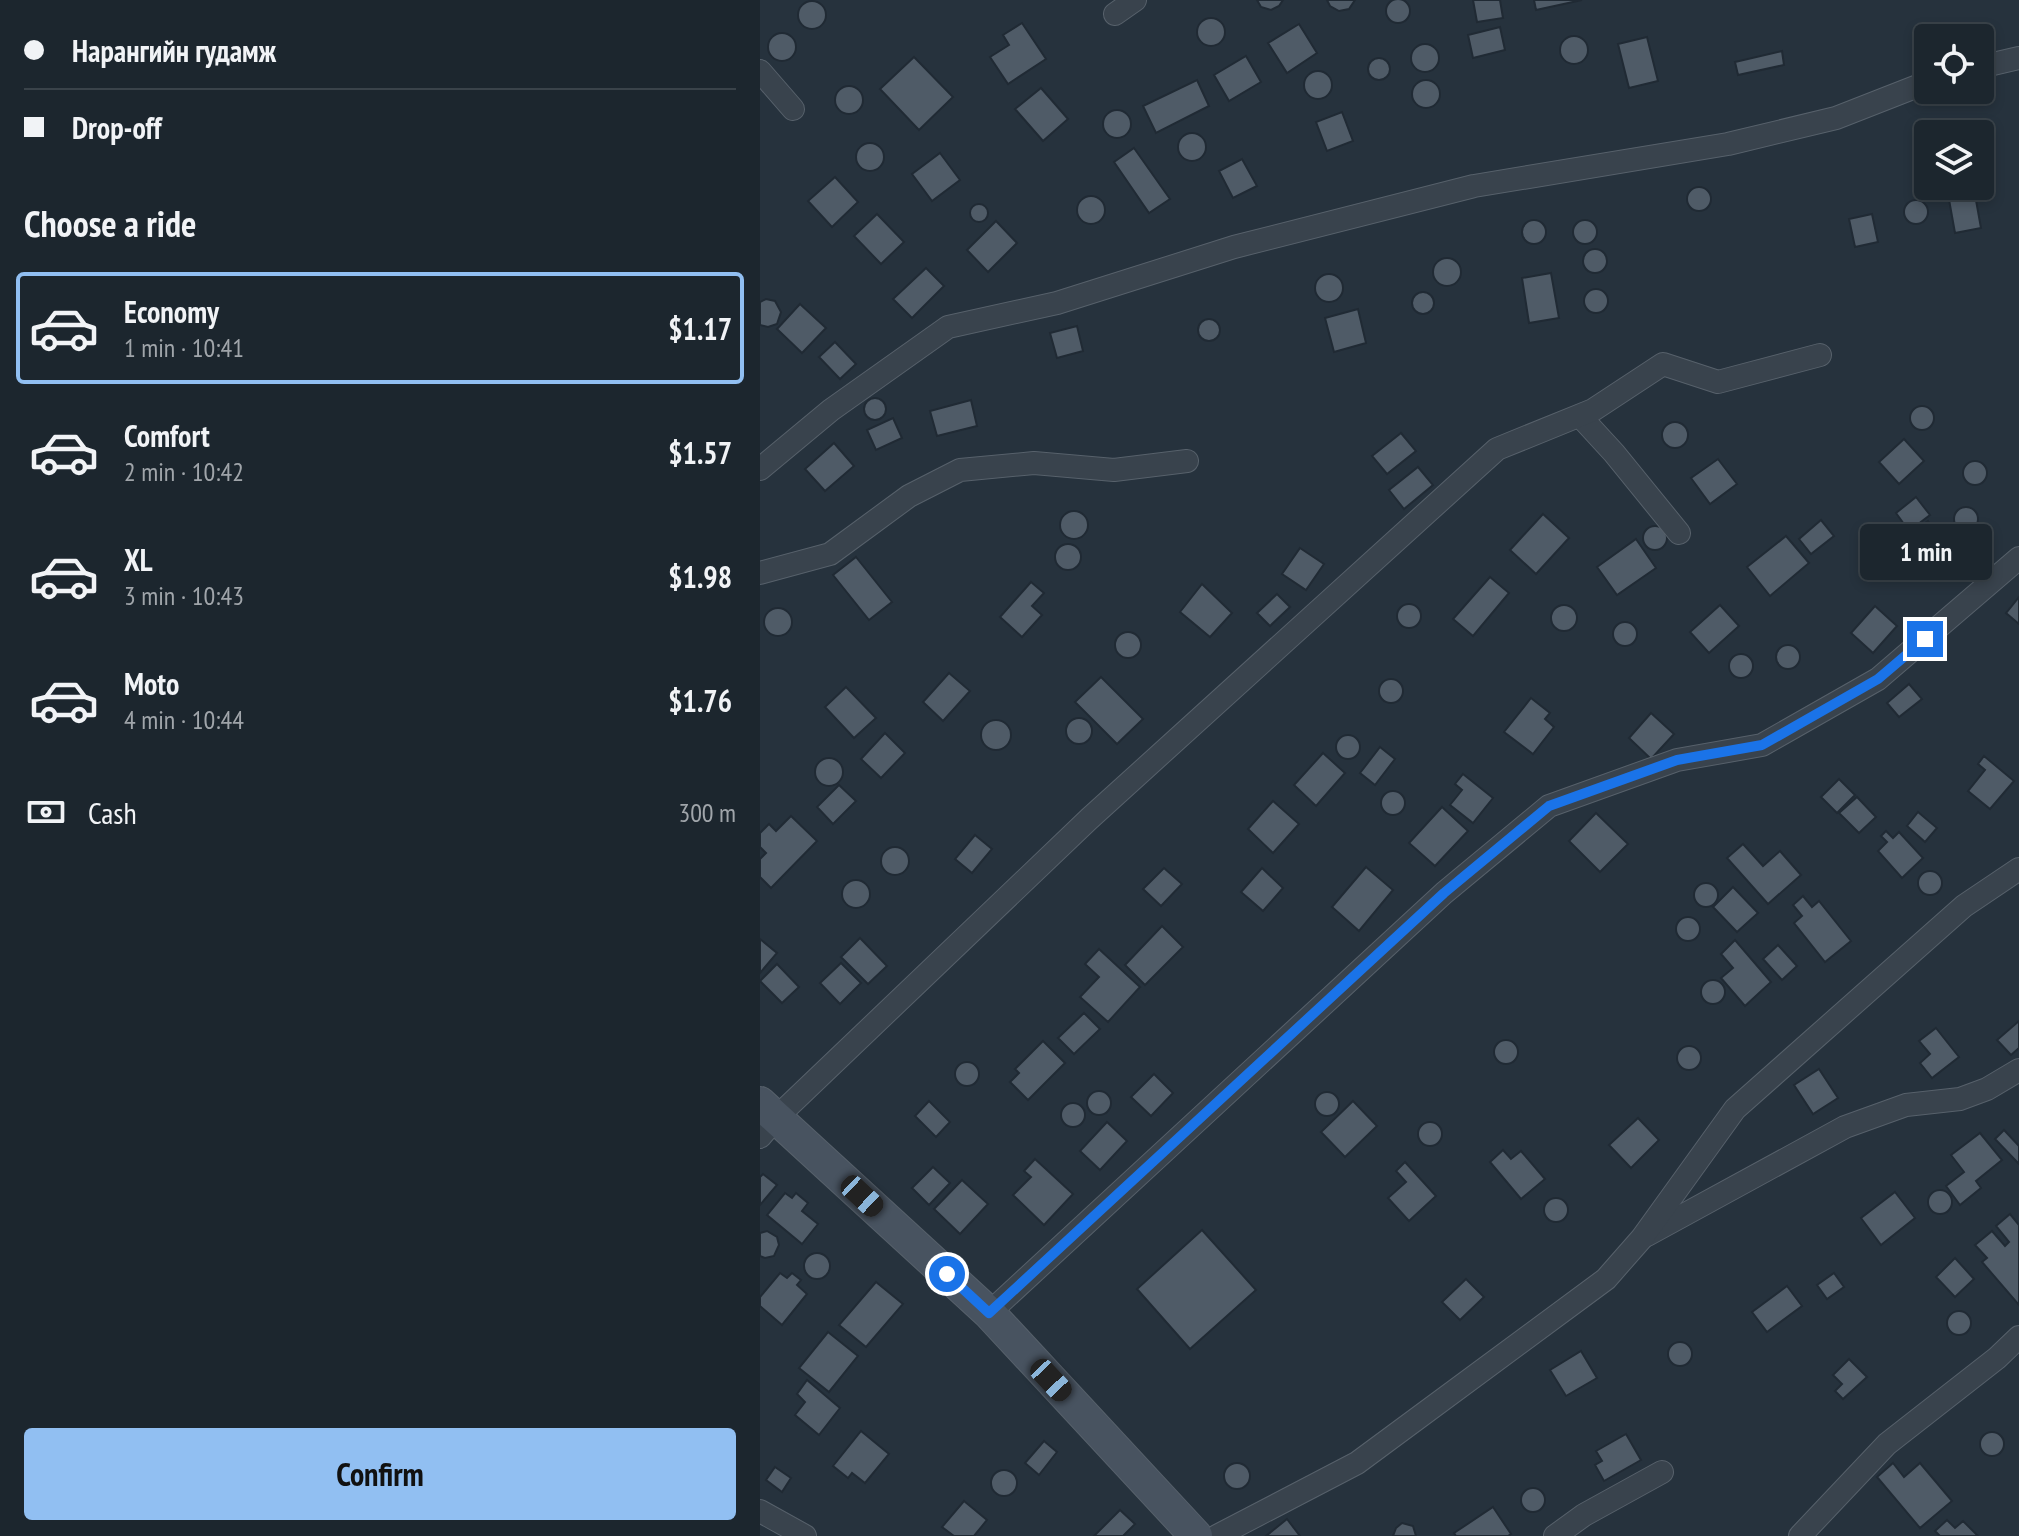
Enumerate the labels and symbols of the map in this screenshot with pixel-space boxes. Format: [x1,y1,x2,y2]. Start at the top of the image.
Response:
callout: 1 min [1859,523,1991,579]
route end [1907,621,1943,657]
car [836,1171,888,1221]
route start [929,1256,965,1292]
car [1026,1354,1076,1406]

